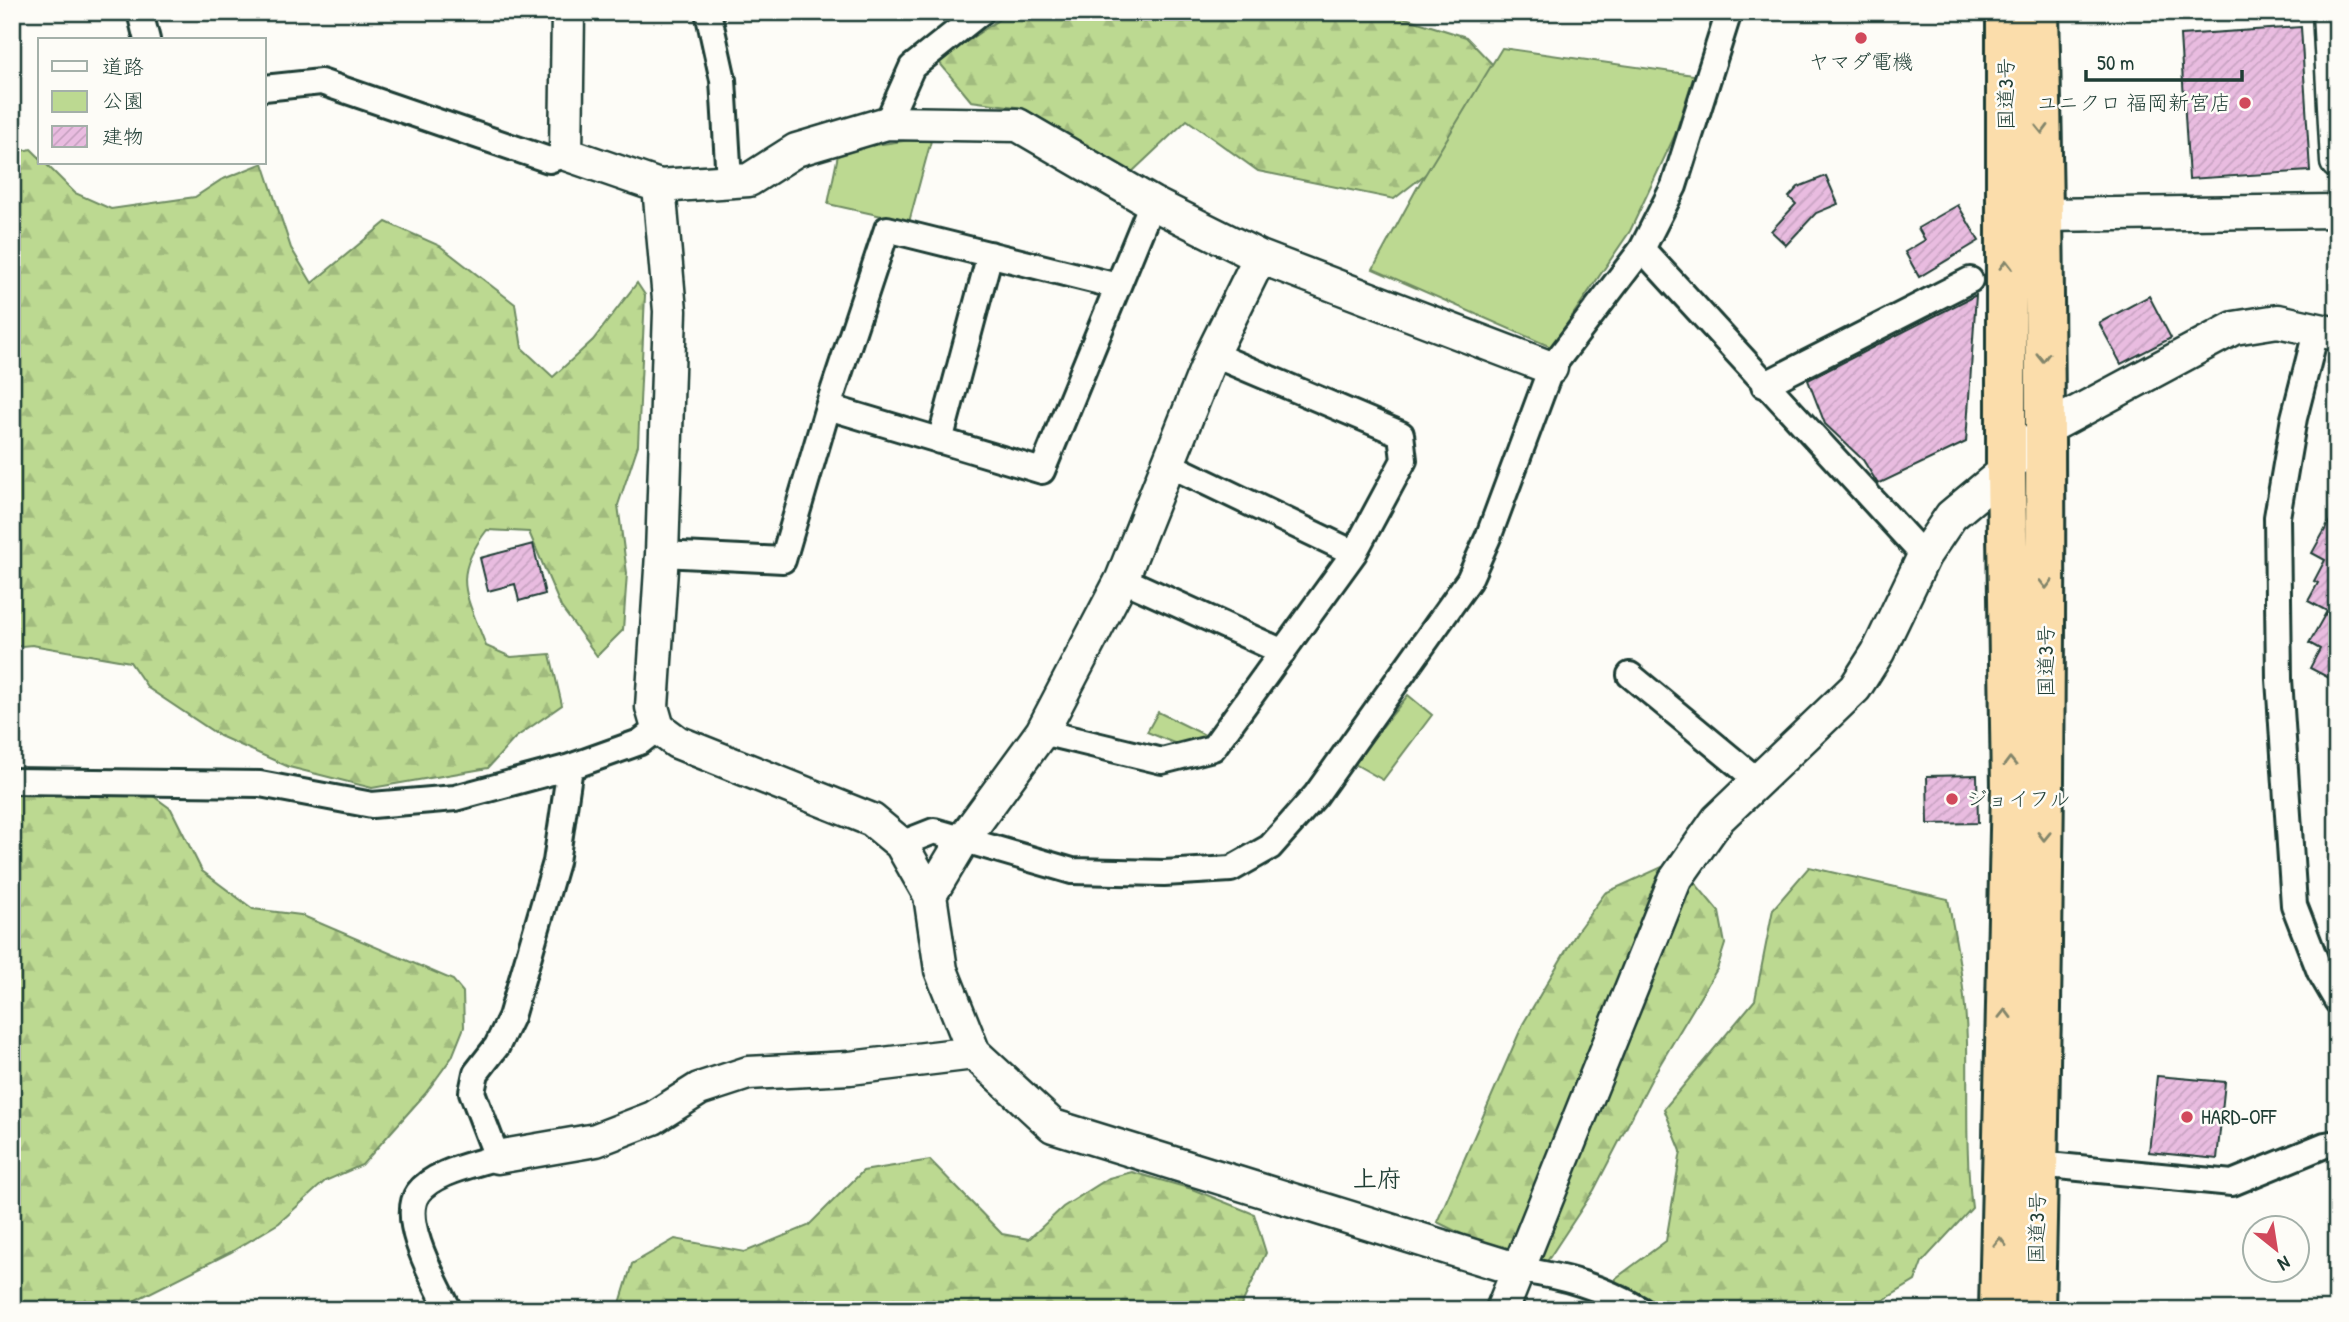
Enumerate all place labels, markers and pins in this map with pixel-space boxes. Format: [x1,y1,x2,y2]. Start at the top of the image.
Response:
marker: ヤマダ電機 [1853,30,1869,46]
place label: ヤマダ電機 [1809,47,1914,76]
place label: ユニクロ 福岡新宮店 [2037,88,2231,117]
marker: ユニクロ 福岡新宮店 [2237,95,2253,111]
place label: ジョイフル [1966,784,2070,813]
marker: ジョイフル [1944,791,1960,807]
place label: HARD-OFF [2201,1102,2278,1131]
marker: HARD-OFF [2179,1109,2195,1125]

